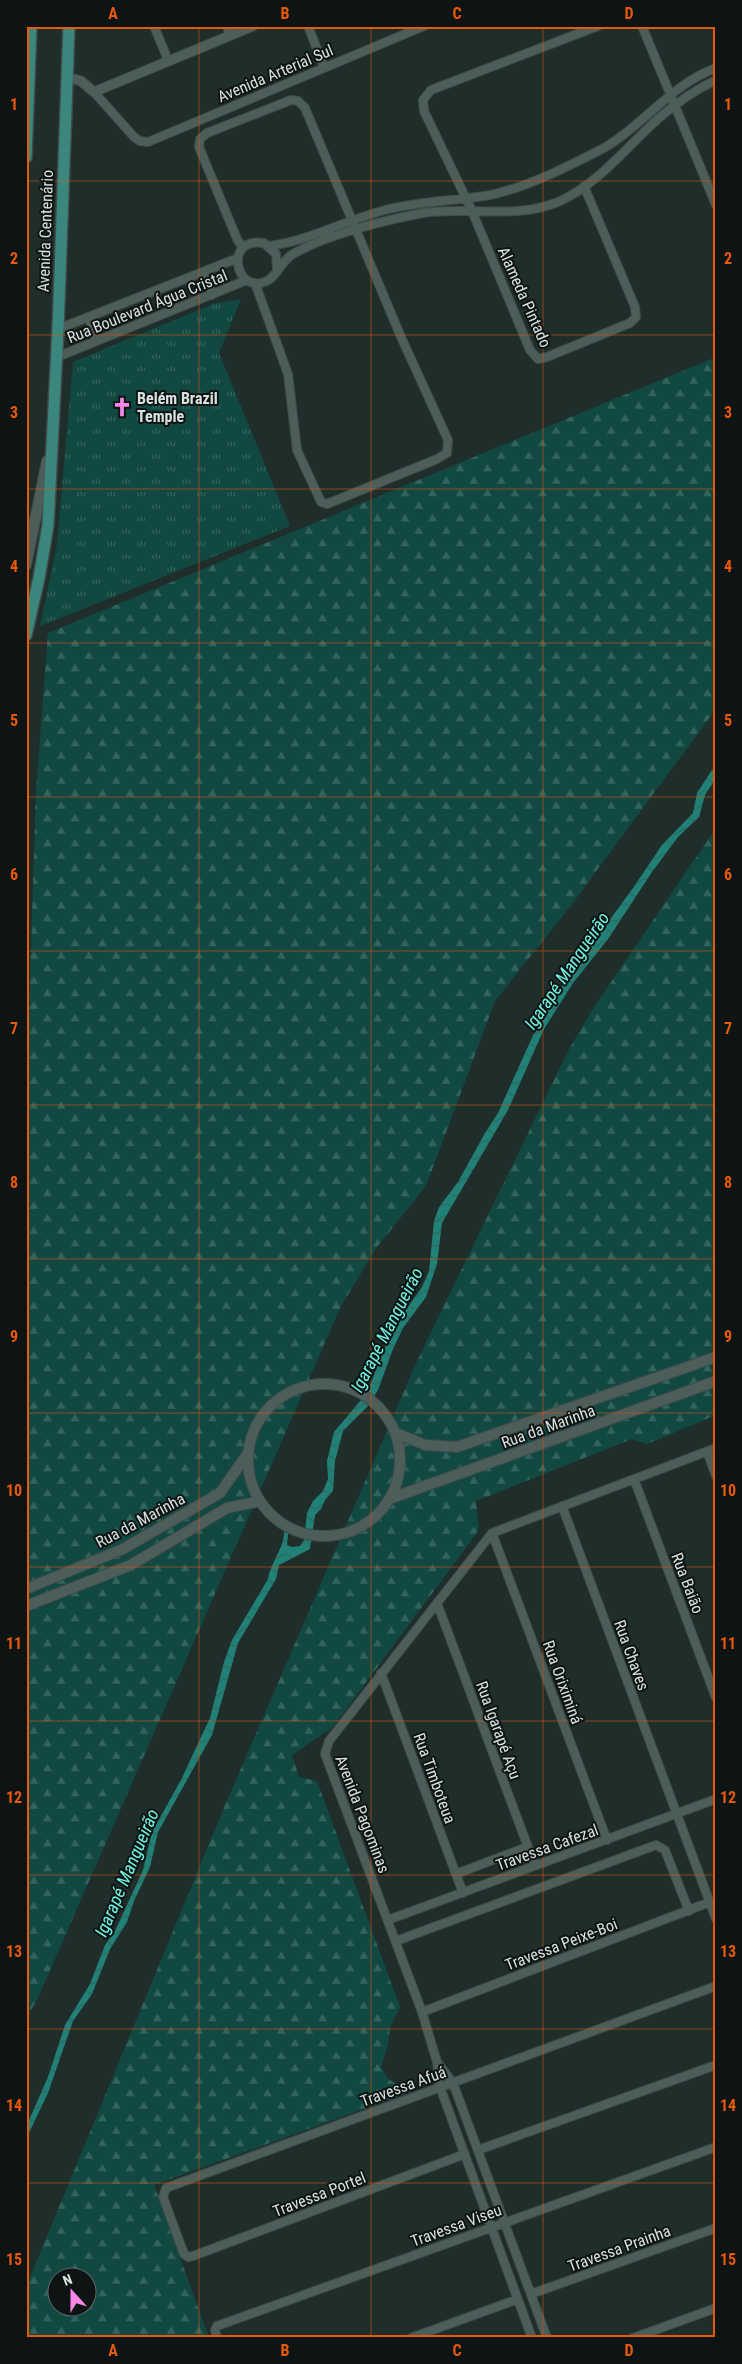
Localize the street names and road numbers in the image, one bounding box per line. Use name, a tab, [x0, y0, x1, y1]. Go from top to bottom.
street label: Avenida Arterial Sul	[215, 41, 336, 106]
street label: Avenida Centenário	[34, 170, 57, 292]
street label: Alameda Pintado	[494, 244, 555, 350]
street label: Rua Boulevard Água Cristal	[64, 266, 230, 347]
street label: Rua da Marinha	[499, 1401, 598, 1452]
street label: Rua da Marinha	[92, 1489, 188, 1552]
street label: Rua Baião	[667, 1550, 708, 1616]
street label: Rua Chaves	[610, 1617, 653, 1693]
street label: Rua Oriximiná	[539, 1638, 586, 1727]
street label: Rua Igarapé Açu	[472, 1679, 525, 1782]
street label: Rua Timboteua	[409, 1730, 460, 1826]
street label: Avenida Pagominas	[331, 1753, 394, 1876]
street label: Travessa Cafezal	[493, 1820, 601, 1875]
street label: Travessa Peixe-Boi	[502, 1914, 620, 1975]
street label: Travessa Afuá	[358, 2062, 449, 2111]
street label: Travessa Portel	[270, 2168, 368, 2221]
street label: Travessa Viseu	[408, 2200, 504, 2251]
street label: Travessa Prainha	[565, 2221, 673, 2276]

